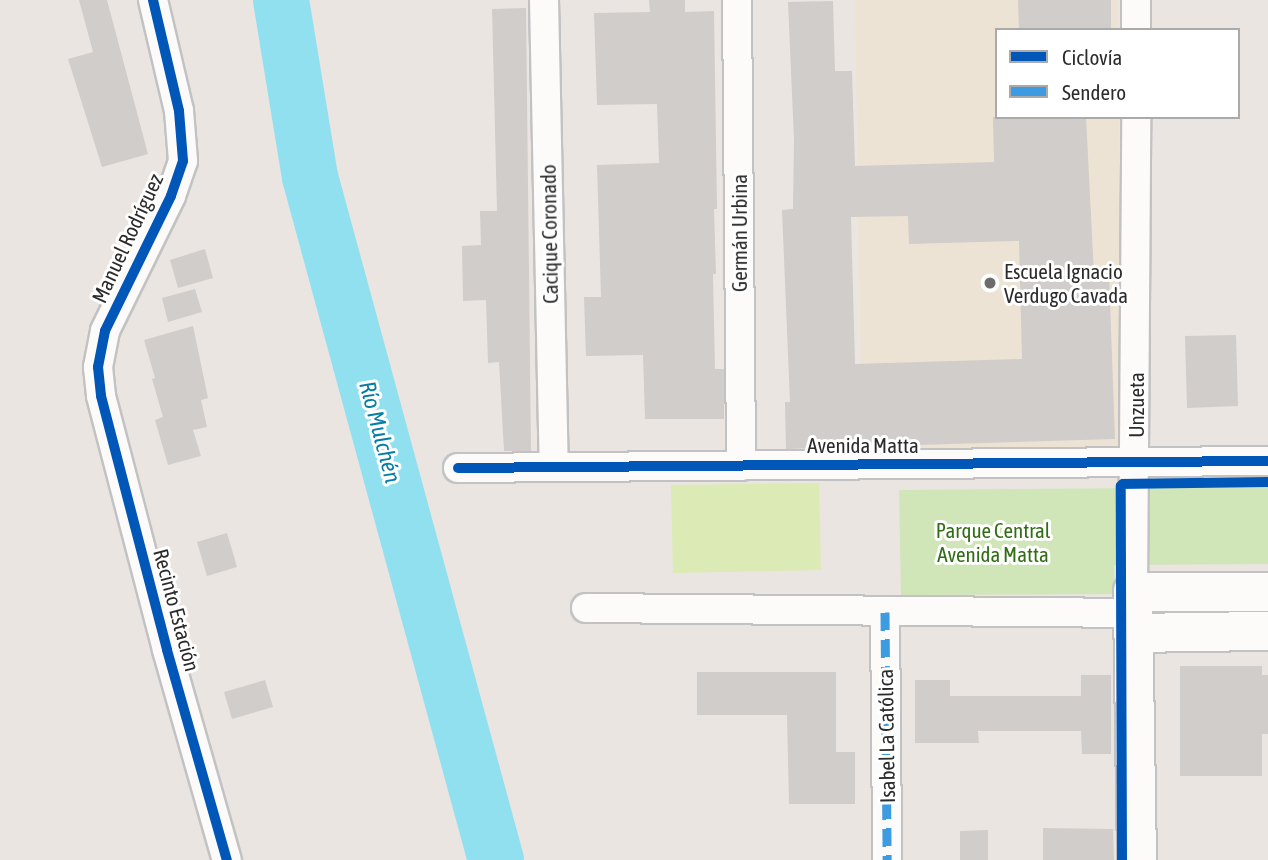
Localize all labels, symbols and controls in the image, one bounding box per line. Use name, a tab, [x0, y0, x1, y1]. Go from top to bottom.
legend	[995, 28, 1240, 119]
text: Ciclovía	[1062, 45, 1122, 69]
text: Sendero	[1062, 80, 1126, 104]
street label: Cacique Coronado	[535, 164, 563, 304]
street label: Manuel Rodríguez	[86, 169, 168, 307]
street label: Germán Urbina	[726, 174, 752, 292]
place label: Escuela Ignacio Verdugo Cavada	[1004, 258, 1128, 308]
marker: Escuela Ignacio Verdugo Cavada	[982, 275, 998, 291]
street label: Unzueta	[1123, 372, 1149, 438]
water label: Río Mulchén	[353, 378, 407, 486]
street label: Avenida Matta	[807, 432, 919, 458]
park label: Parque Central Avenida Matta	[936, 517, 1050, 567]
street label: Recinto Estación	[149, 546, 205, 674]
street label: Isabel La Católica	[872, 669, 900, 803]

